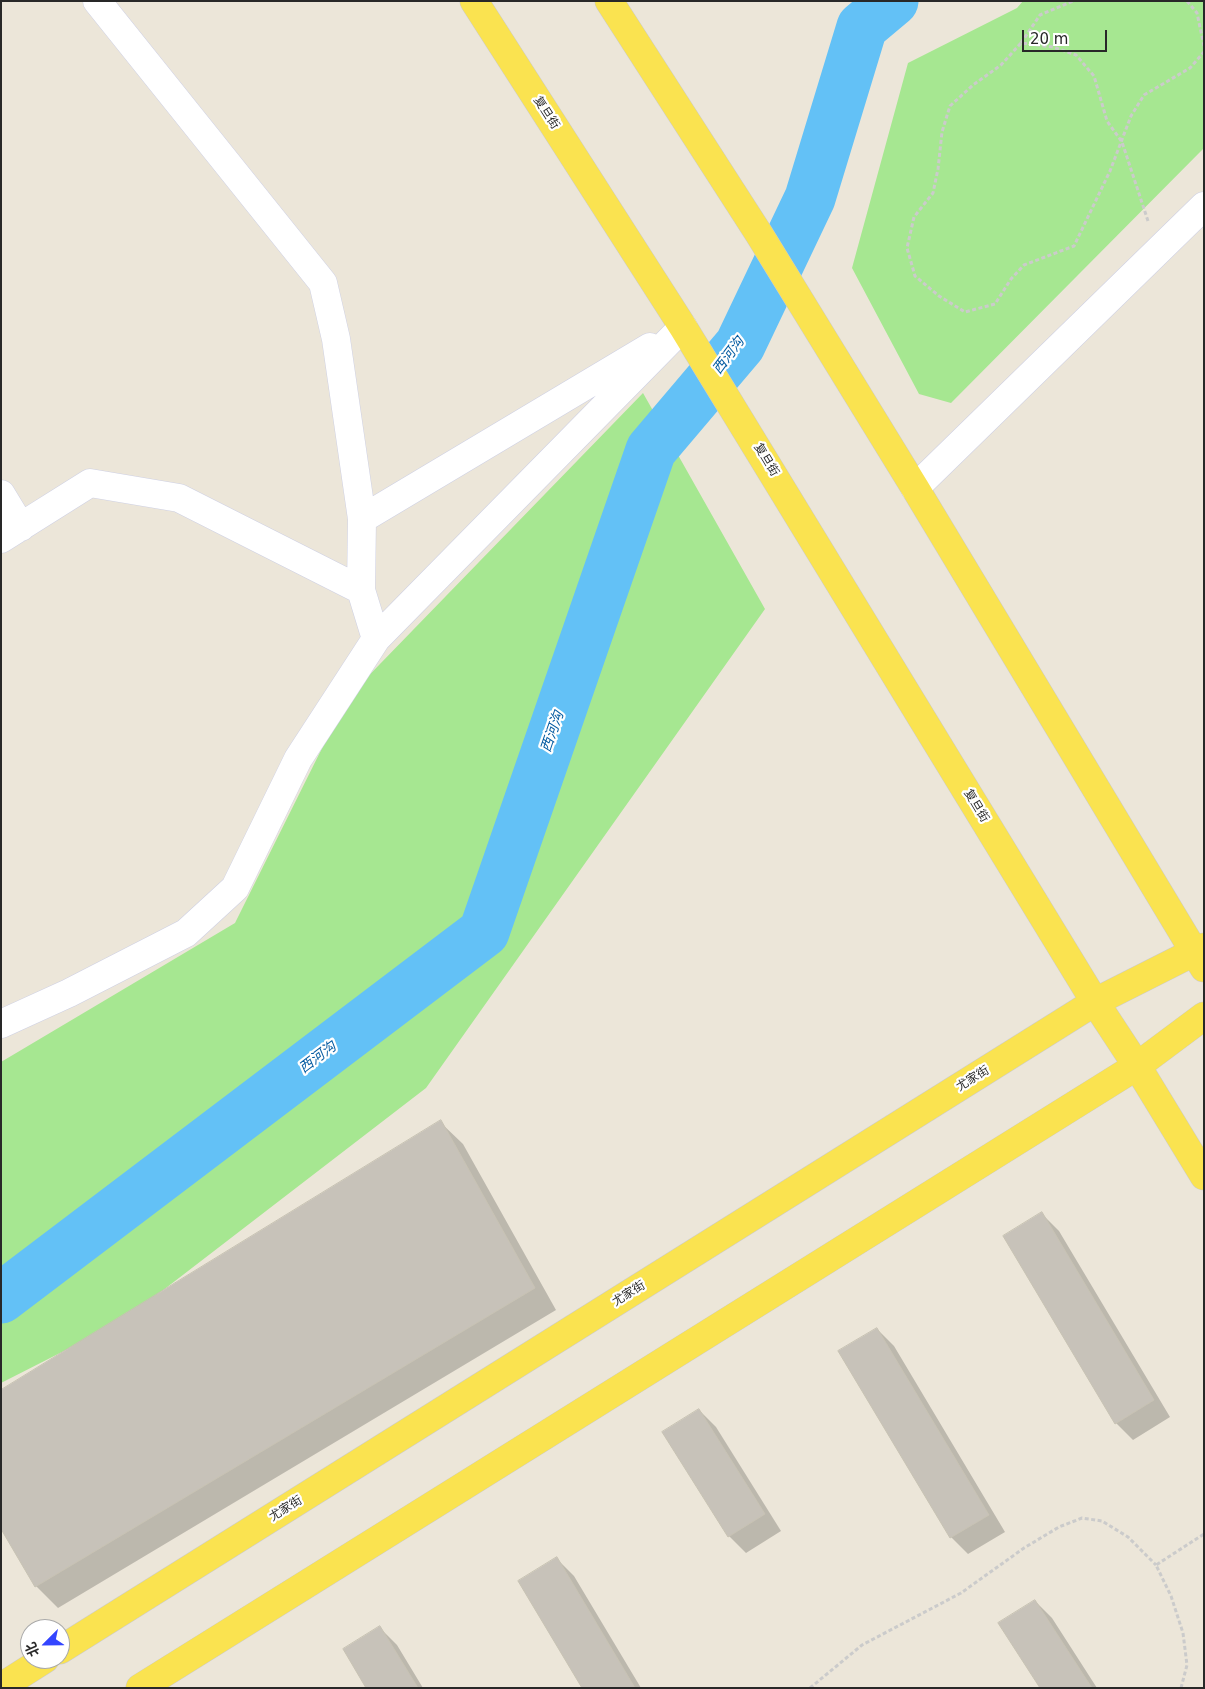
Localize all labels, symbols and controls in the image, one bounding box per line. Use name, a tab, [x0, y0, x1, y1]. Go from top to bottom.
scale bar	[1025, 20, 1110, 52]
text: 20 m	[1030, 30, 1068, 48]
street label: 复旦街	[530, 94, 562, 132]
water label: 西河沟	[710, 334, 748, 378]
street label: 复旦街	[751, 441, 781, 479]
water label: 西河沟	[538, 709, 568, 755]
street label: 复旦街	[961, 787, 991, 825]
water label: 西河沟	[296, 1039, 340, 1077]
street label: 尤家街	[954, 1063, 992, 1095]
street label: 尤家街	[610, 1278, 648, 1310]
street label: 尤家街	[267, 1493, 305, 1525]
north arrow	[20, 1619, 70, 1669]
text: 北	[22, 1640, 42, 1659]

